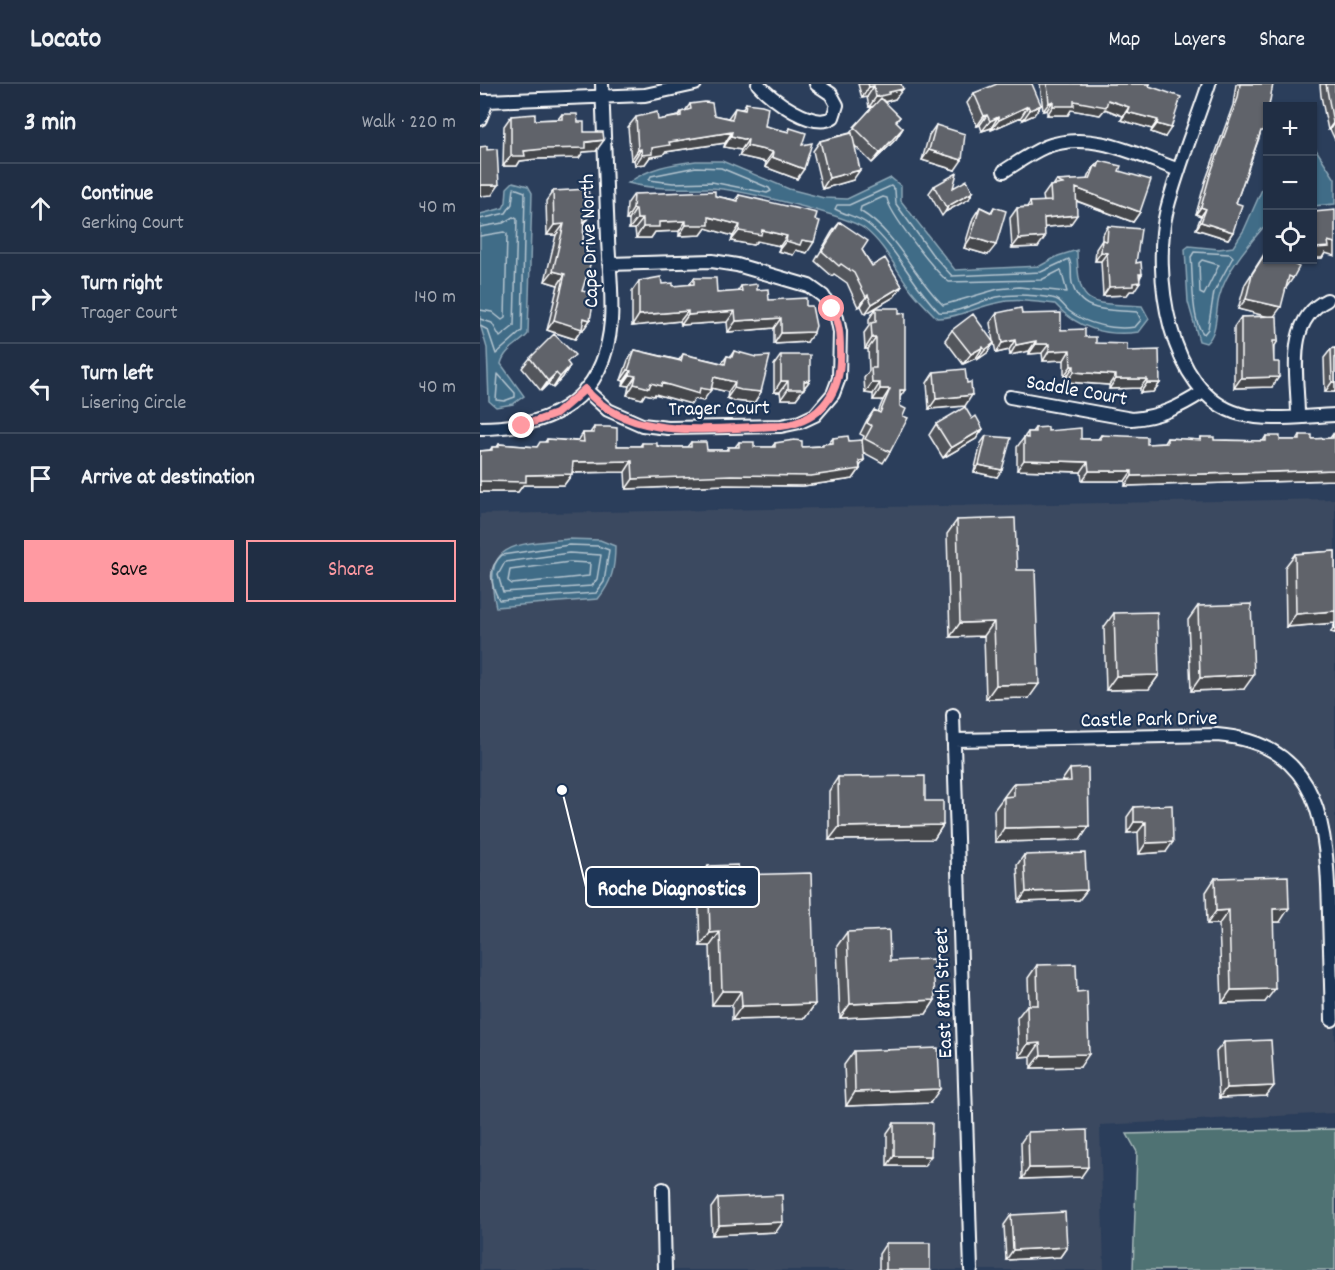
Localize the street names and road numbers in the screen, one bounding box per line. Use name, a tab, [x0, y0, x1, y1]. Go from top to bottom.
street label: Cape Drive North	[574, 173, 608, 308]
street label: Saddle Court	[1024, 368, 1130, 416]
street label: Trager Court	[668, 394, 770, 426]
street label: Castle Park Drive	[1080, 705, 1218, 737]
street label: East 88th Street	[928, 927, 962, 1059]

